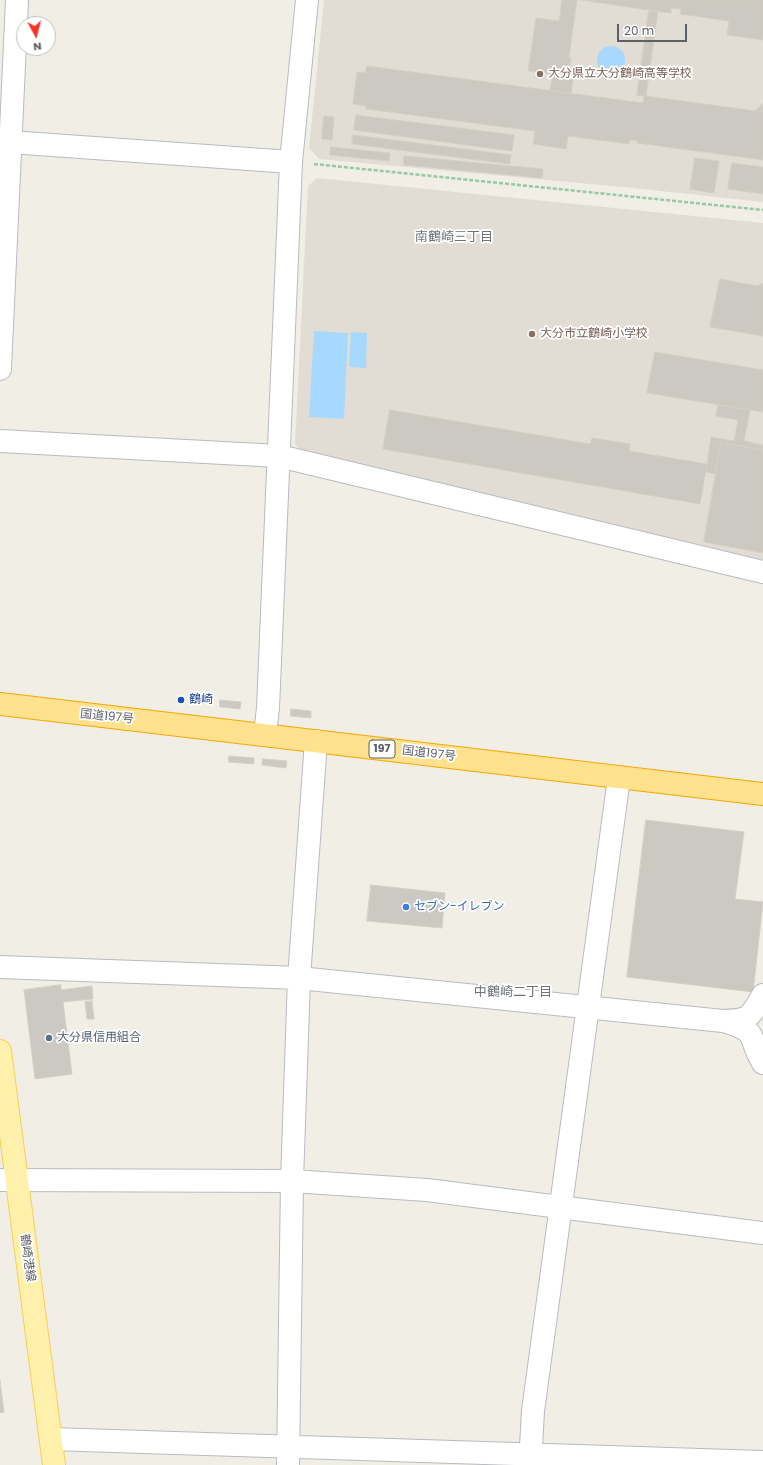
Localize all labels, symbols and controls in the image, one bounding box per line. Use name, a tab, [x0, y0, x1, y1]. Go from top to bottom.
north arrow	[16, 16, 56, 56]
scale bar	[619, 16, 689, 42]
text: 20 m	[624, 22, 654, 39]
text: N	[32, 38, 42, 55]
place label: 大分県立大分鶴崎高等学校	[548, 67, 692, 81]
marker: 大分県立大分鶴崎高等学校	[535, 69, 545, 79]
district label: 南鶴崎三丁目	[415, 230, 493, 246]
place label: 大分市立鶴崎小学校	[540, 327, 648, 341]
marker: 大分市立鶴崎小学校	[527, 329, 537, 339]
place label: 鶴崎	[189, 693, 213, 707]
marker: 鶴崎	[176, 695, 186, 705]
street label: 国道197号	[79, 707, 135, 727]
road number: 197	[369, 740, 395, 758]
street label: 国道197号	[401, 744, 457, 764]
place label: セブン-イレブン	[414, 900, 505, 914]
marker: セブン-イレブン	[401, 902, 411, 912]
district label: 中鶴崎二丁目	[474, 985, 552, 1001]
place label: 大分県信用組合	[57, 1031, 141, 1045]
marker: 大分県信用組合	[44, 1033, 54, 1043]
street label: 鶴崎港線	[17, 1233, 37, 1283]

